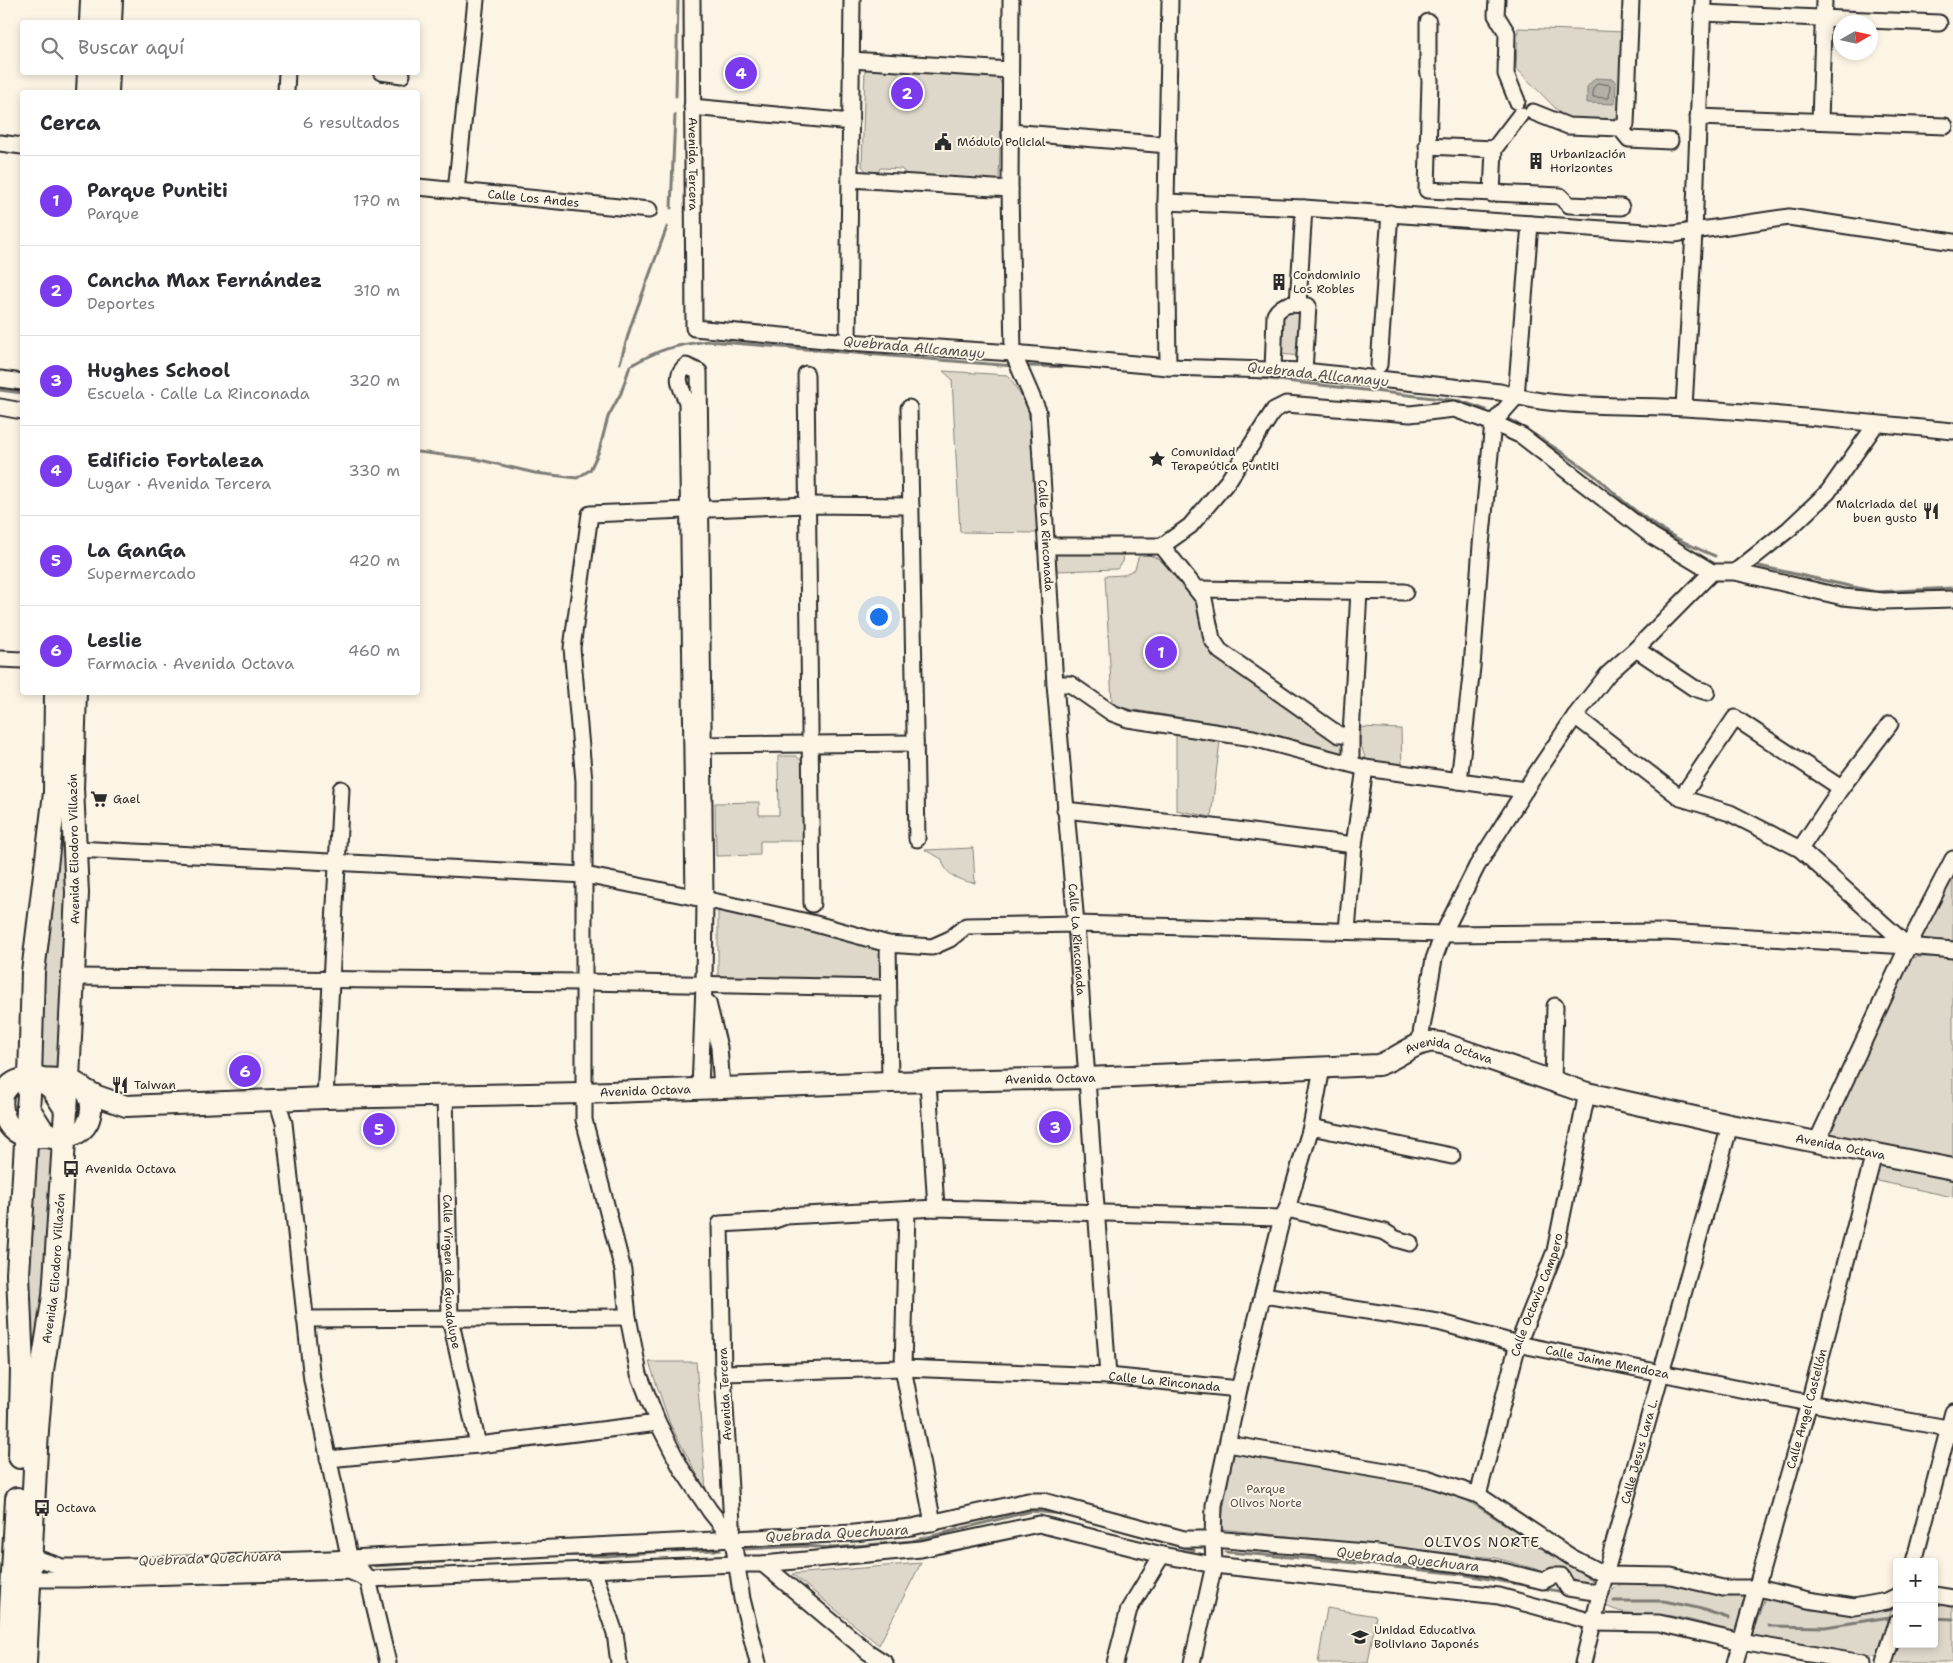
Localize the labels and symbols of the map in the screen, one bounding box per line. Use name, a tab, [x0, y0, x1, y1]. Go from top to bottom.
north arrow	[1833, 15, 1878, 60]
pin: 4	[725, 54, 757, 92]
pin: 2	[891, 74, 923, 112]
street label: Avenida Tercera	[685, 117, 701, 211]
public building icon: Módulo Policial	[933, 132, 953, 152]
place label: Módulo Policial	[957, 134, 1046, 150]
place label: Urbanización Horizontes	[1550, 146, 1626, 176]
building icon: Urbanización Horizontes	[1526, 151, 1546, 171]
street label: Calle Los Andes	[487, 186, 580, 211]
place label: Condominio Los Robles	[1293, 267, 1361, 297]
building icon: Condominio Los Robles	[1269, 272, 1289, 292]
water label: Quebrada Allcamayu	[842, 332, 986, 362]
water label: Quebrada Allcamayu	[1246, 358, 1390, 390]
place label: Comunidad Terapeútica Puntiti	[1171, 444, 1279, 474]
place icon: Comunidad Terapeútica Puntiti	[1147, 449, 1167, 469]
street label: Calle La Rinconada	[1034, 479, 1057, 593]
place label: Malcriada del buen gusto	[1836, 496, 1917, 526]
restaurant icon: Malcriada del buen gusto	[1921, 501, 1941, 521]
your location	[866, 604, 892, 630]
pin: 1	[1145, 633, 1177, 671]
street label: Avenida Eliodoro Villazón	[65, 773, 83, 925]
supermarket icon: Gael	[89, 789, 109, 809]
place label: Gael	[113, 791, 140, 807]
street label: Calle La Rinconada	[1064, 883, 1089, 996]
street label: Avenida Octava	[1402, 1033, 1495, 1068]
pin: 6	[229, 1052, 261, 1090]
street label: Avenida Octava	[1004, 1070, 1097, 1088]
restaurant icon: Taiwan	[110, 1075, 130, 1095]
place label: Taiwan	[134, 1077, 176, 1093]
street label: Avenida Octava	[599, 1081, 692, 1100]
pin: 3	[1039, 1108, 1071, 1146]
pin: 5	[363, 1110, 395, 1148]
street label: Avenida Octava	[1794, 1130, 1887, 1164]
bus stop icon: Avenida Octava	[61, 1159, 81, 1179]
place label: Avenida Octava	[85, 1161, 177, 1177]
street label: Avenida Eliodoro Villazón	[38, 1193, 69, 1345]
street label: Calle Virgen de Guadalupe	[439, 1194, 465, 1351]
street label: Calle Octavio Campero	[1507, 1232, 1566, 1358]
street label: Calle Jaime Mendoza	[1544, 1342, 1671, 1383]
street label: Avenida Tercera	[715, 1346, 735, 1441]
street label: Calle Angel Castellón	[1783, 1347, 1831, 1471]
street label: Calle La Rinconada	[1108, 1368, 1222, 1395]
street label: Calle Jesus Lara L.	[1617, 1397, 1662, 1506]
park label: Parque Olivos Norte	[1230, 1481, 1302, 1511]
bus stop icon: Octava	[32, 1498, 52, 1518]
place label: Octava	[56, 1500, 96, 1516]
water label: Quebrada Quechuara	[765, 1520, 909, 1546]
district label: OLIVOS NORTE	[1424, 1533, 1540, 1551]
water label: Quebrada Quechuara	[1336, 1543, 1480, 1575]
water label: Quebrada Quechuara	[138, 1546, 282, 1570]
place label: Unidad Educativa Boliviano Japonés	[1374, 1622, 1479, 1652]
school or university icon: Unidad Educativa Boliviano Japonés	[1350, 1627, 1370, 1647]

